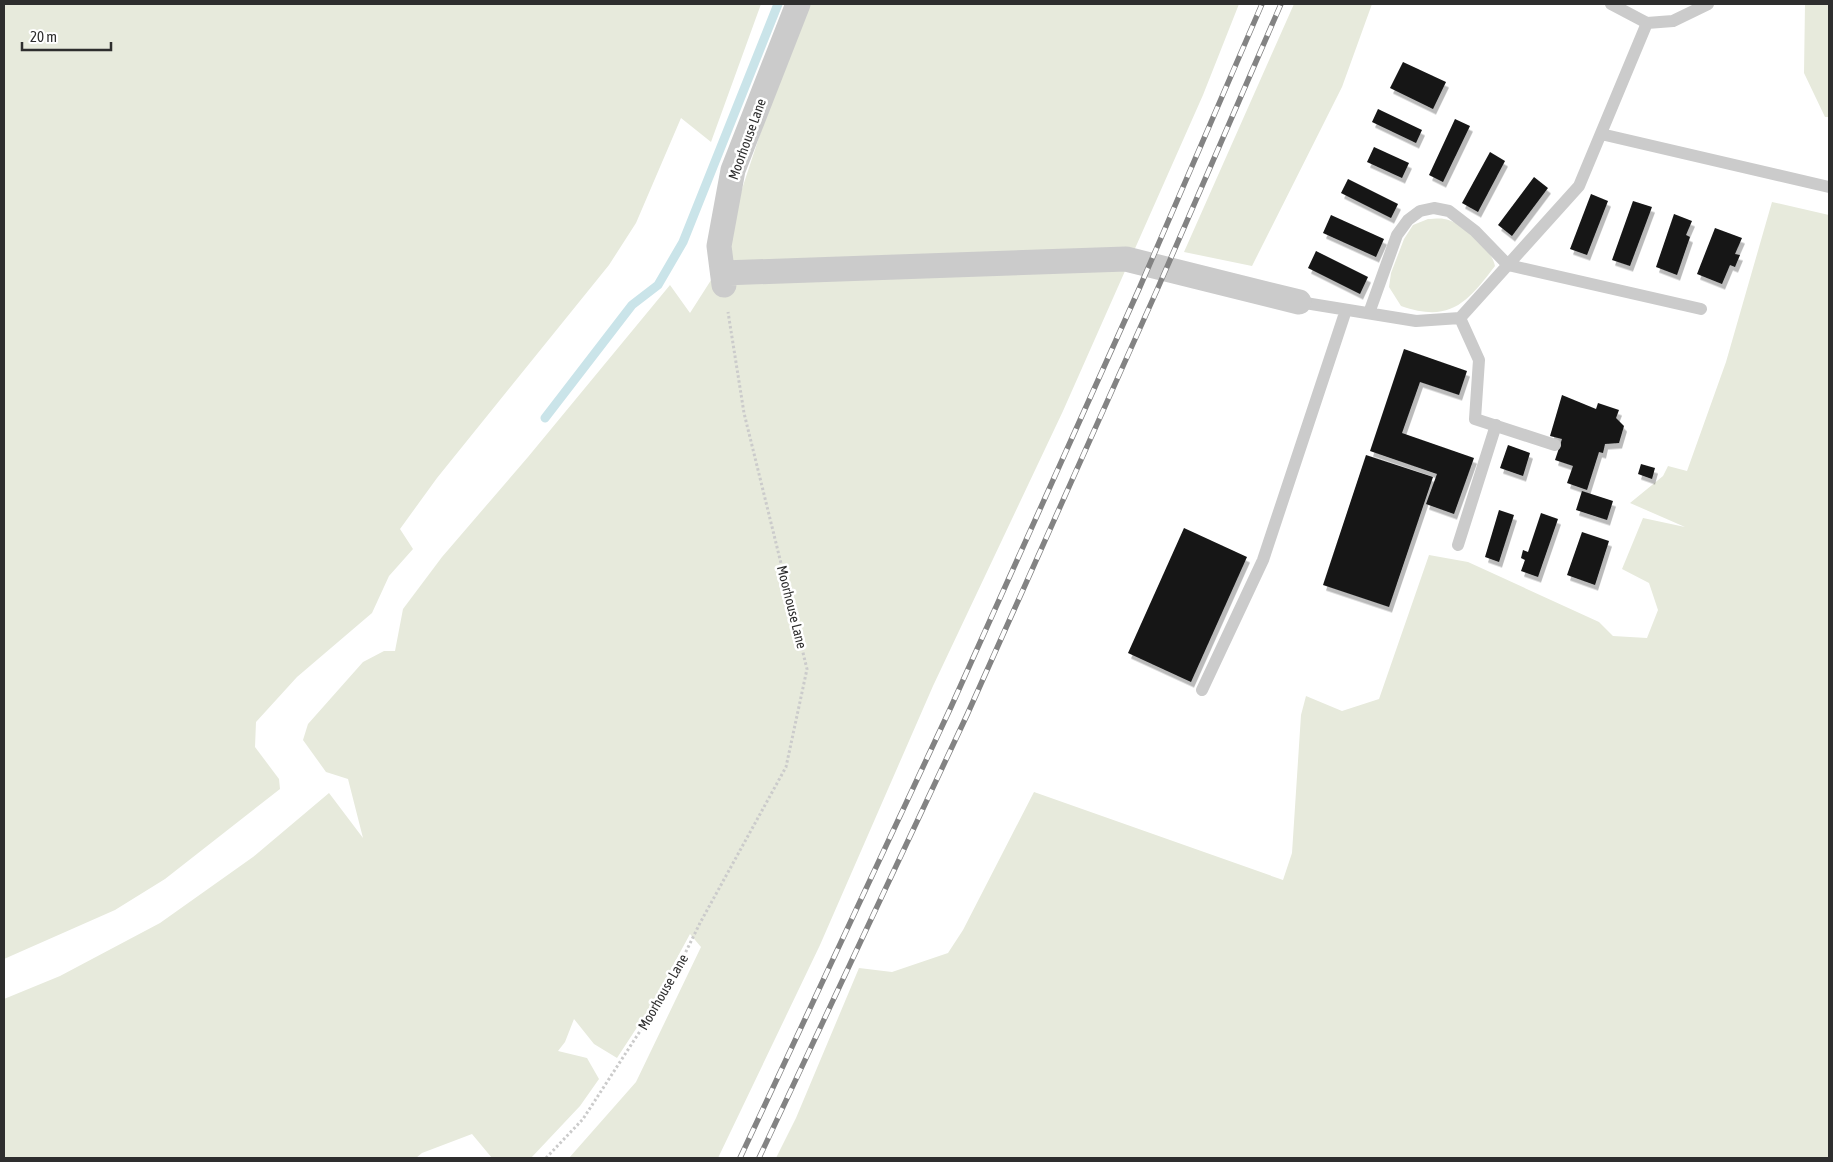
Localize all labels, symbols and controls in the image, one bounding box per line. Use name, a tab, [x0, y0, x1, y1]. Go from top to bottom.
scale bar	[22, 20, 111, 52]
text: 20 m	[30, 28, 57, 45]
street label: Moorhouse Lane	[725, 96, 769, 182]
street label: Moorhouse Lane	[774, 564, 810, 650]
street label: Moorhouse Lane	[635, 951, 691, 1033]

